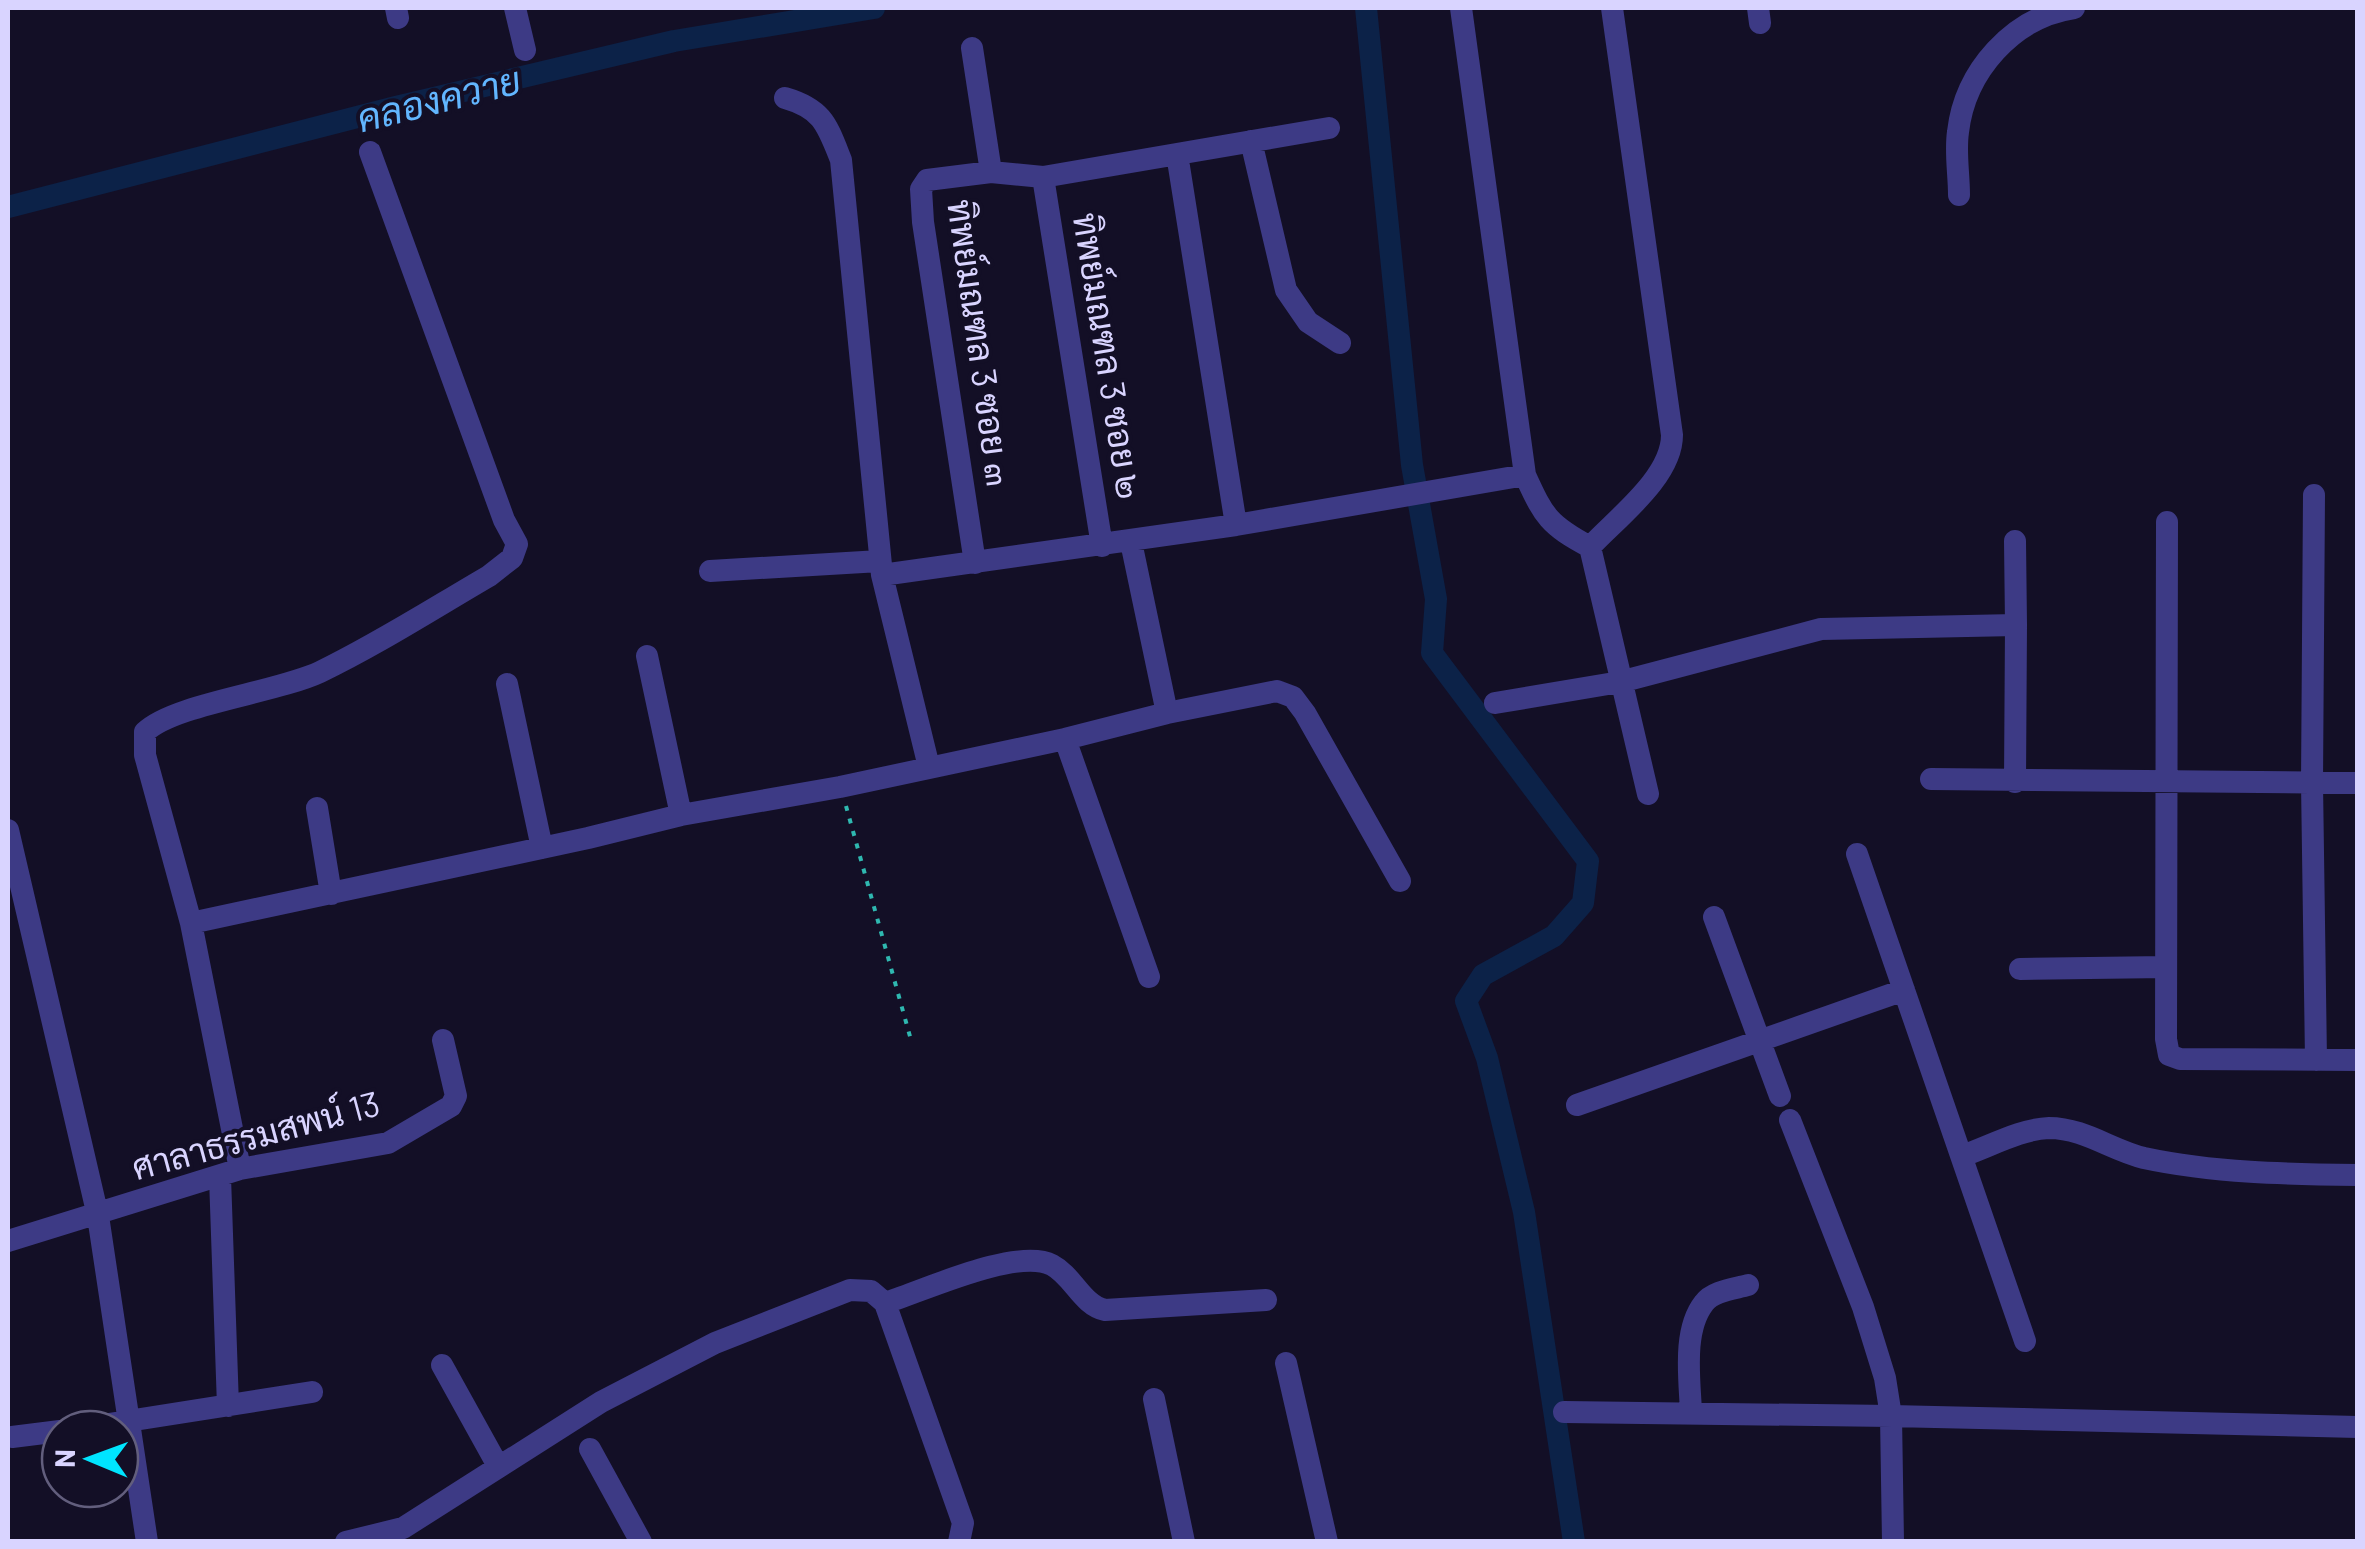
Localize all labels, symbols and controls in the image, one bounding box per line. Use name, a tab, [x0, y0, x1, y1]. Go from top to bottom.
water label: คลองควาย	[352, 55, 525, 141]
street label: ทิพย์มณฑล 3 ซอย ๓	[940, 197, 1022, 489]
street label: ทิพย์มณฑล 3 ซอย ๒	[1066, 210, 1152, 502]
street label: ศาลาธรรมสพน์ 13	[127, 1081, 384, 1187]
north arrow	[40, 1409, 140, 1509]
text: N	[47, 1449, 81, 1468]

